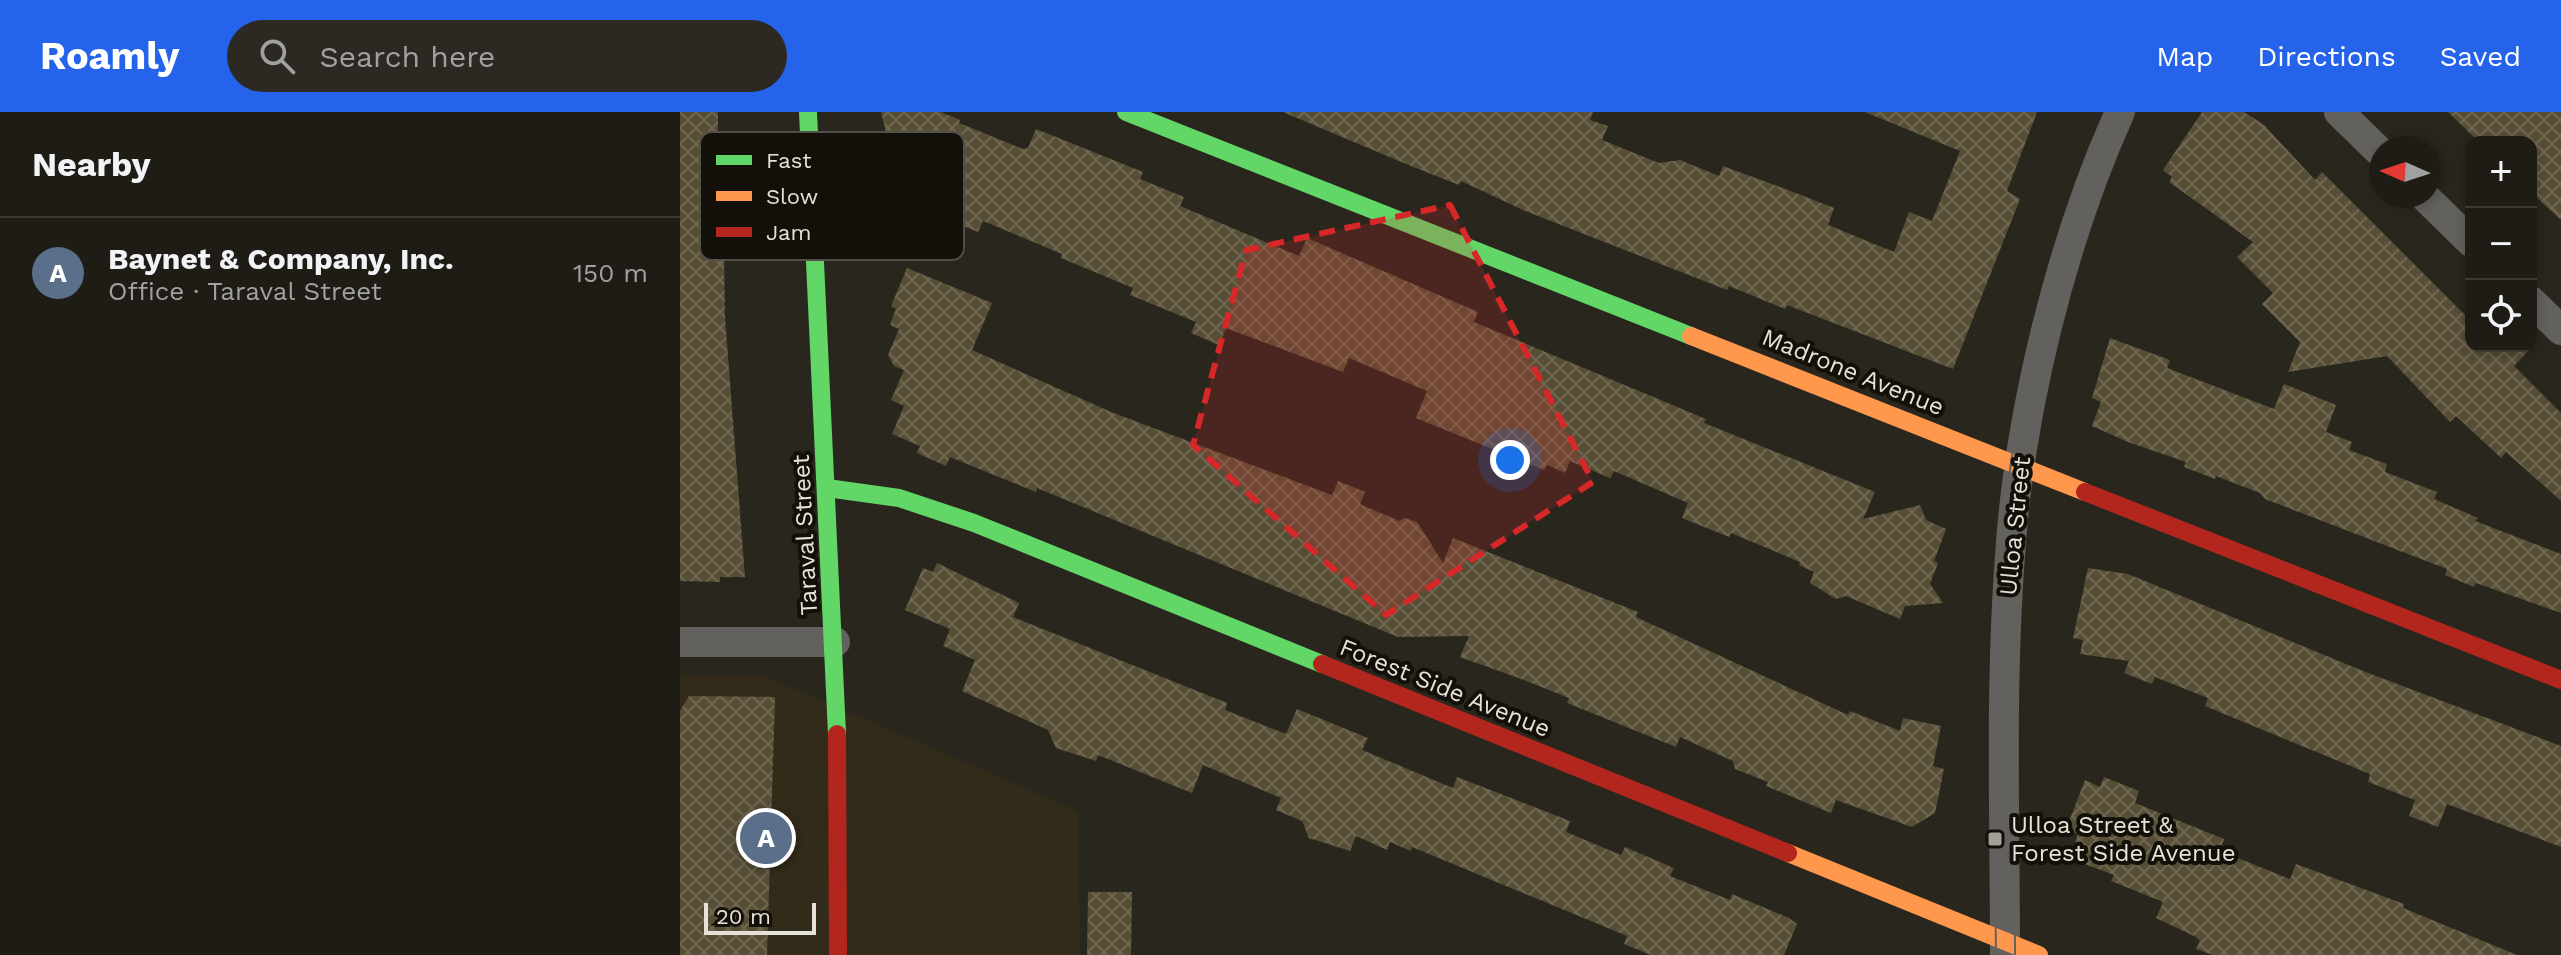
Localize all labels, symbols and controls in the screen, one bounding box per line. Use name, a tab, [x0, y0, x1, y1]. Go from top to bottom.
search box	[227, 20, 787, 92]
text: Roamly	[40, 34, 179, 78]
icon: search	[255, 34, 299, 78]
text: Search here	[319, 39, 495, 74]
text: Map	[2156, 40, 2213, 73]
text: Directions	[2257, 40, 2396, 73]
text: Saved	[2440, 40, 2521, 73]
legend	[700, 132, 964, 260]
north arrow	[2369, 136, 2441, 208]
map controls	[2465, 136, 2537, 352]
button: +	[2465, 136, 2537, 208]
text: Nearby	[32, 144, 151, 184]
text: Fast	[766, 148, 812, 173]
text: Slow	[766, 184, 818, 209]
button: −	[2465, 208, 2537, 280]
text: Jam	[766, 220, 811, 245]
text: Baynet & Company, Inc.	[108, 241, 454, 276]
text: A	[49, 258, 67, 288]
text: 150 m	[573, 258, 648, 288]
text: Office · Taraval Street	[108, 276, 382, 306]
button: locate	[2465, 280, 2537, 352]
street label: Madrone Avenue	[1758, 323, 1948, 421]
your location	[1490, 440, 1530, 480]
street label: Taraval Street	[787, 454, 823, 616]
street label: Ulloa Street	[1994, 455, 2036, 597]
street label: Forest Side Avenue	[1336, 633, 1554, 743]
pin: A	[740, 808, 792, 868]
place label: Ulloa Street & Forest Side Avenue	[2011, 811, 2236, 867]
marker: Ulloa Street & Forest Side Avenue	[1986, 830, 2004, 848]
scale bar	[704, 899, 816, 935]
text: 20 m	[716, 904, 771, 929]

